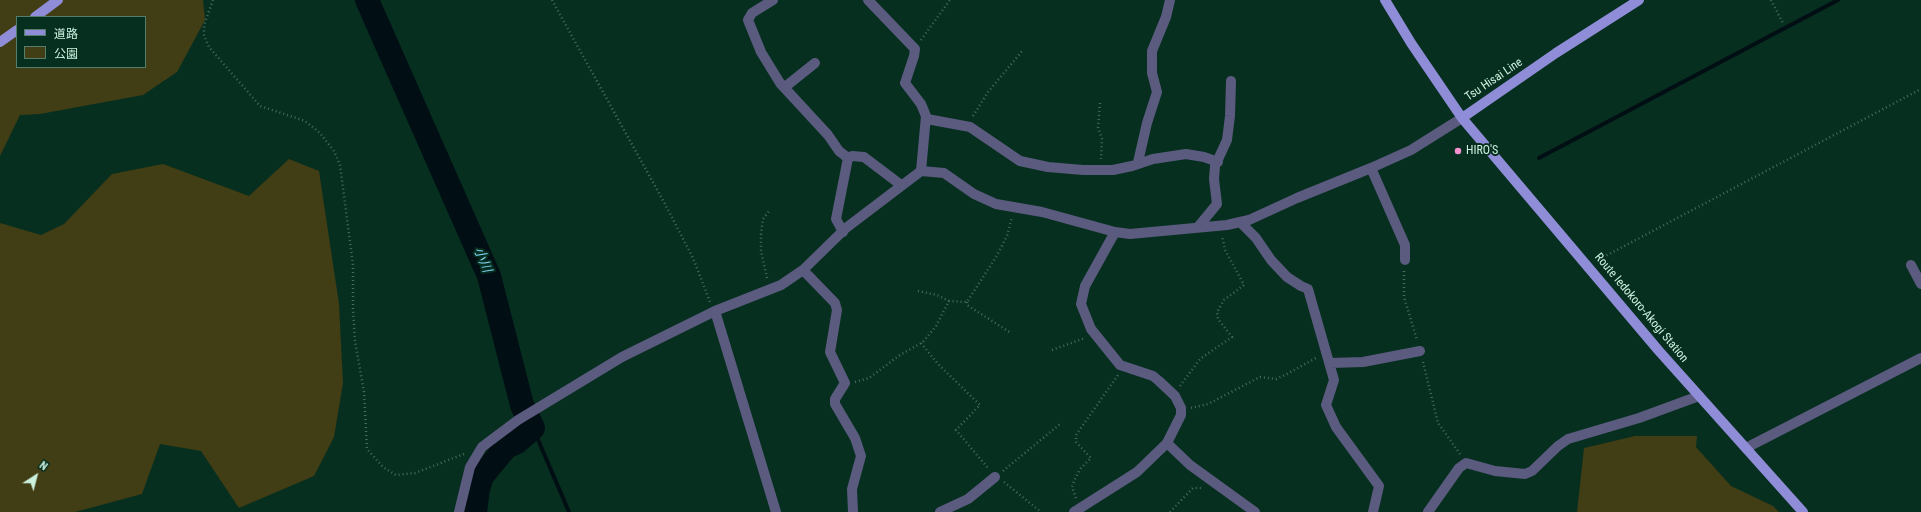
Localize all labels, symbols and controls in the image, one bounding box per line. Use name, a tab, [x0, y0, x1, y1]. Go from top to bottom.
legend	[16, 16, 146, 68]
text: 道路	[54, 27, 78, 41]
text: 公園	[54, 47, 78, 61]
street label: Tsu Hisai Line	[1462, 55, 1526, 105]
place label: HIRO'S	[1466, 144, 1498, 158]
marker: HIRO'S	[1453, 146, 1463, 156]
water label: 小川	[470, 245, 494, 275]
street label: Route Iedokoro-Akogi Station	[1591, 250, 1691, 366]
north arrow	[16, 456, 56, 496]
text: N	[37, 459, 50, 473]

